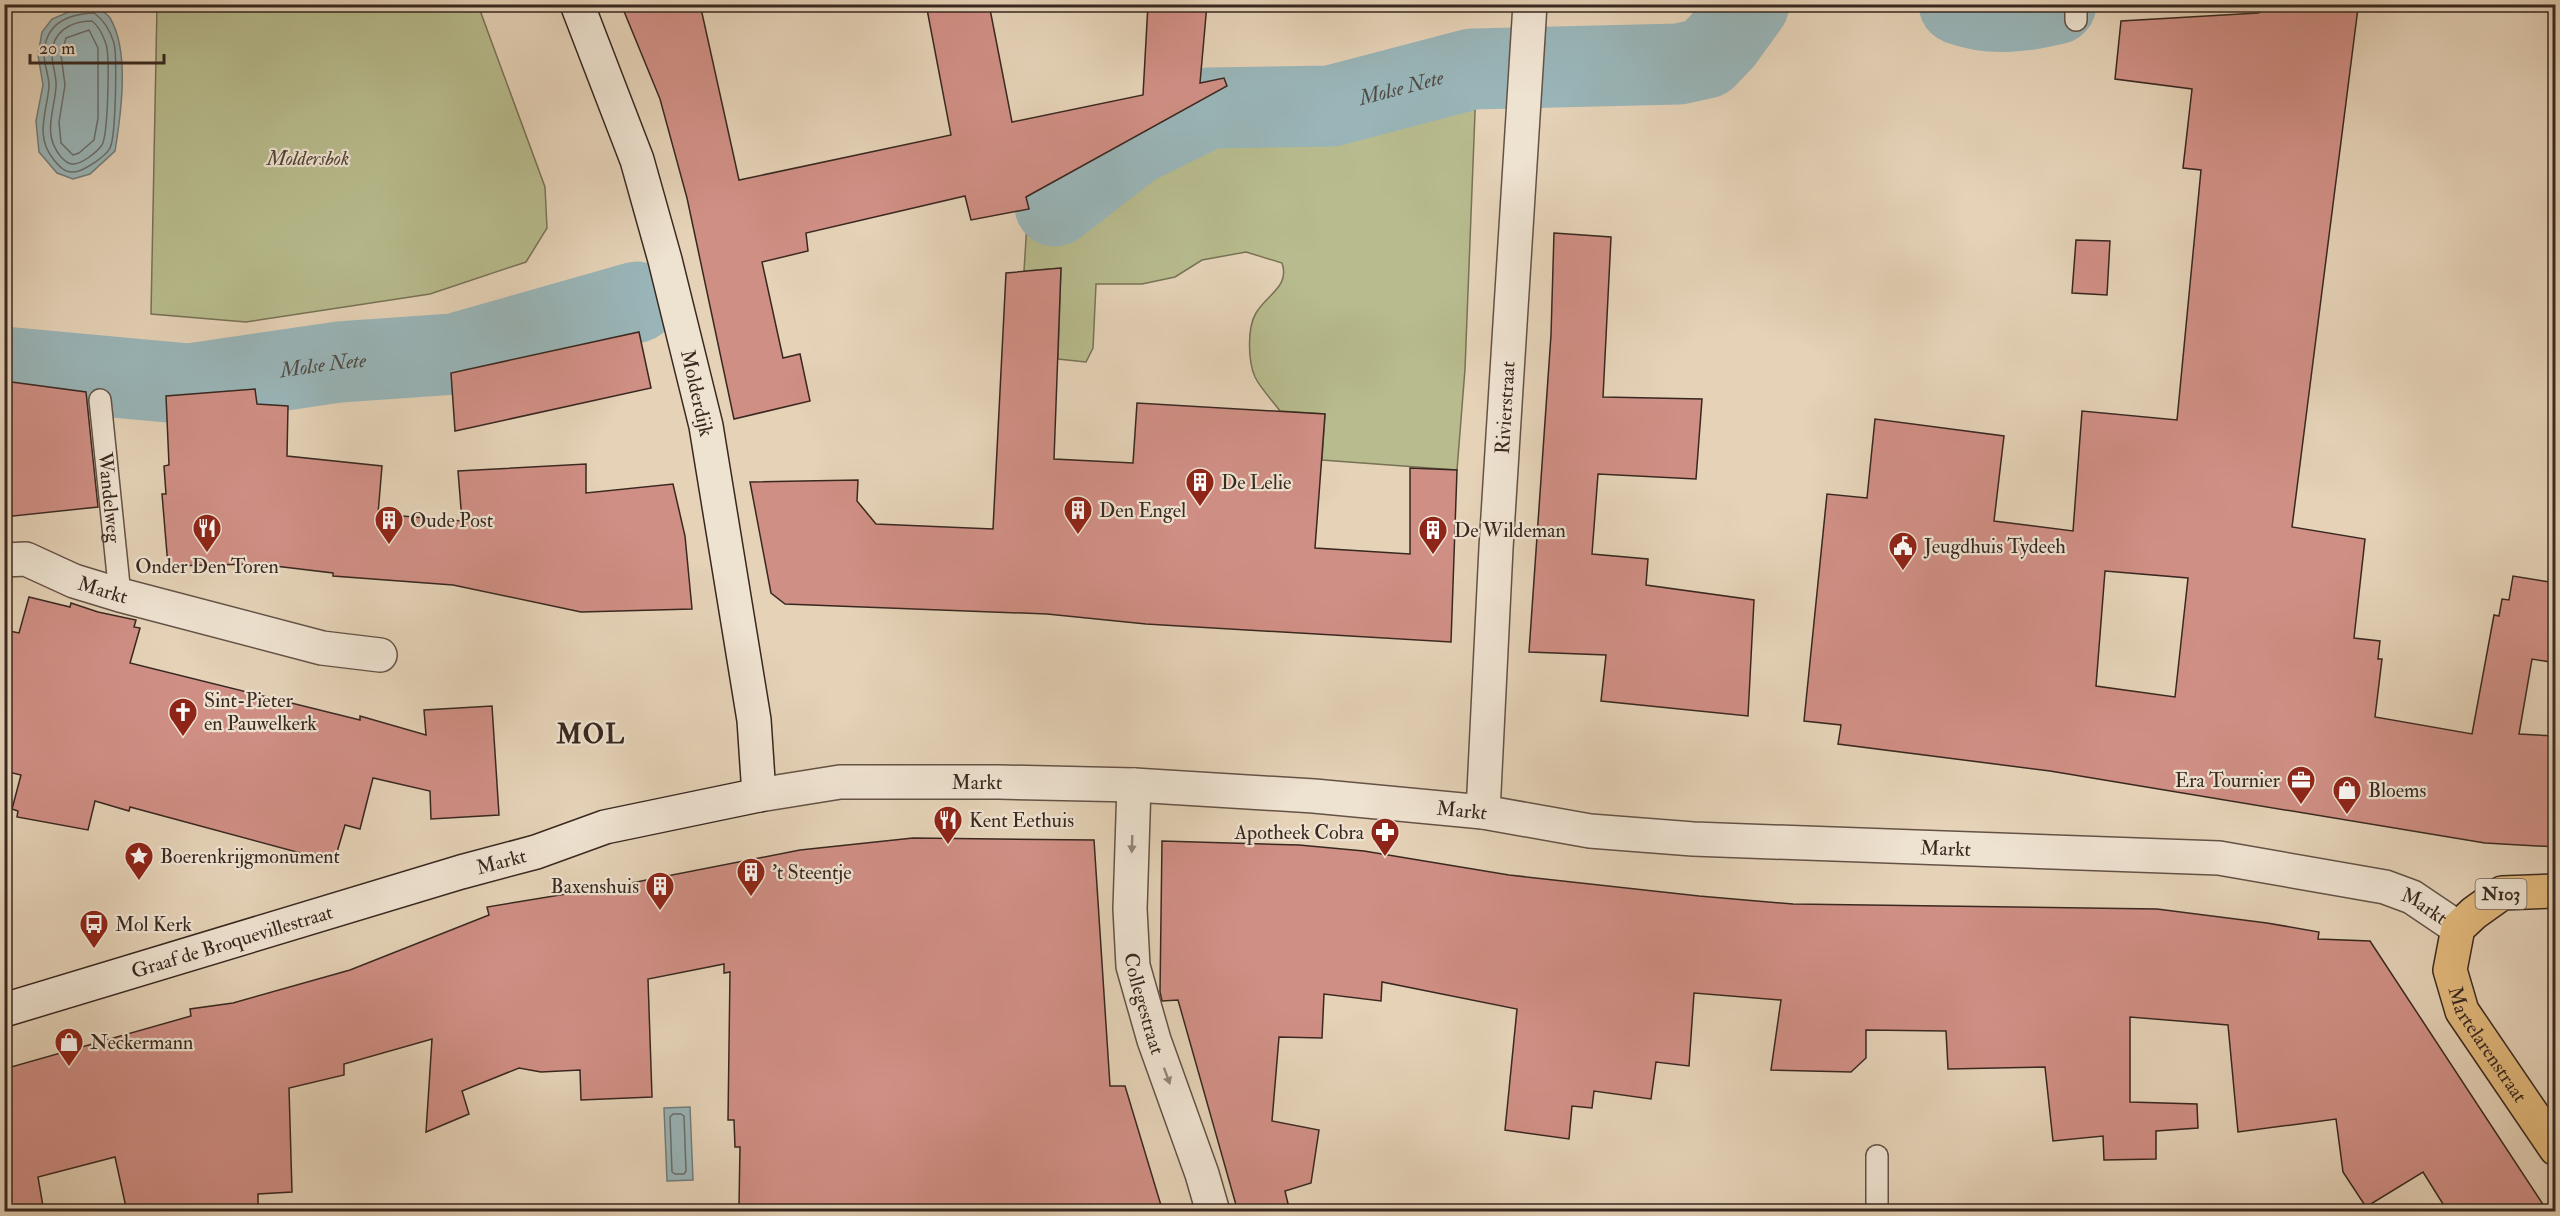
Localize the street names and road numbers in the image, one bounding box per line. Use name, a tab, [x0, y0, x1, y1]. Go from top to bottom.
street label: Molderdijk	[675, 347, 719, 439]
street label: Rivierstraat	[1489, 360, 1520, 455]
street label: Wandelweg	[93, 450, 127, 545]
street label: Markt	[75, 570, 131, 609]
street label: Markt	[952, 769, 1003, 795]
street label: Markt	[1436, 795, 1490, 825]
street label: Markt	[1920, 835, 1972, 862]
street label: Markt	[473, 843, 529, 880]
road number: N103	[2476, 879, 2526, 909]
street label: Markt	[2398, 882, 2453, 930]
street label: Graaf de Broquevillestraat	[128, 899, 336, 983]
street label: Collegestraat	[1120, 952, 1171, 1058]
street label: Martelarenstraat	[2443, 983, 2533, 1107]

